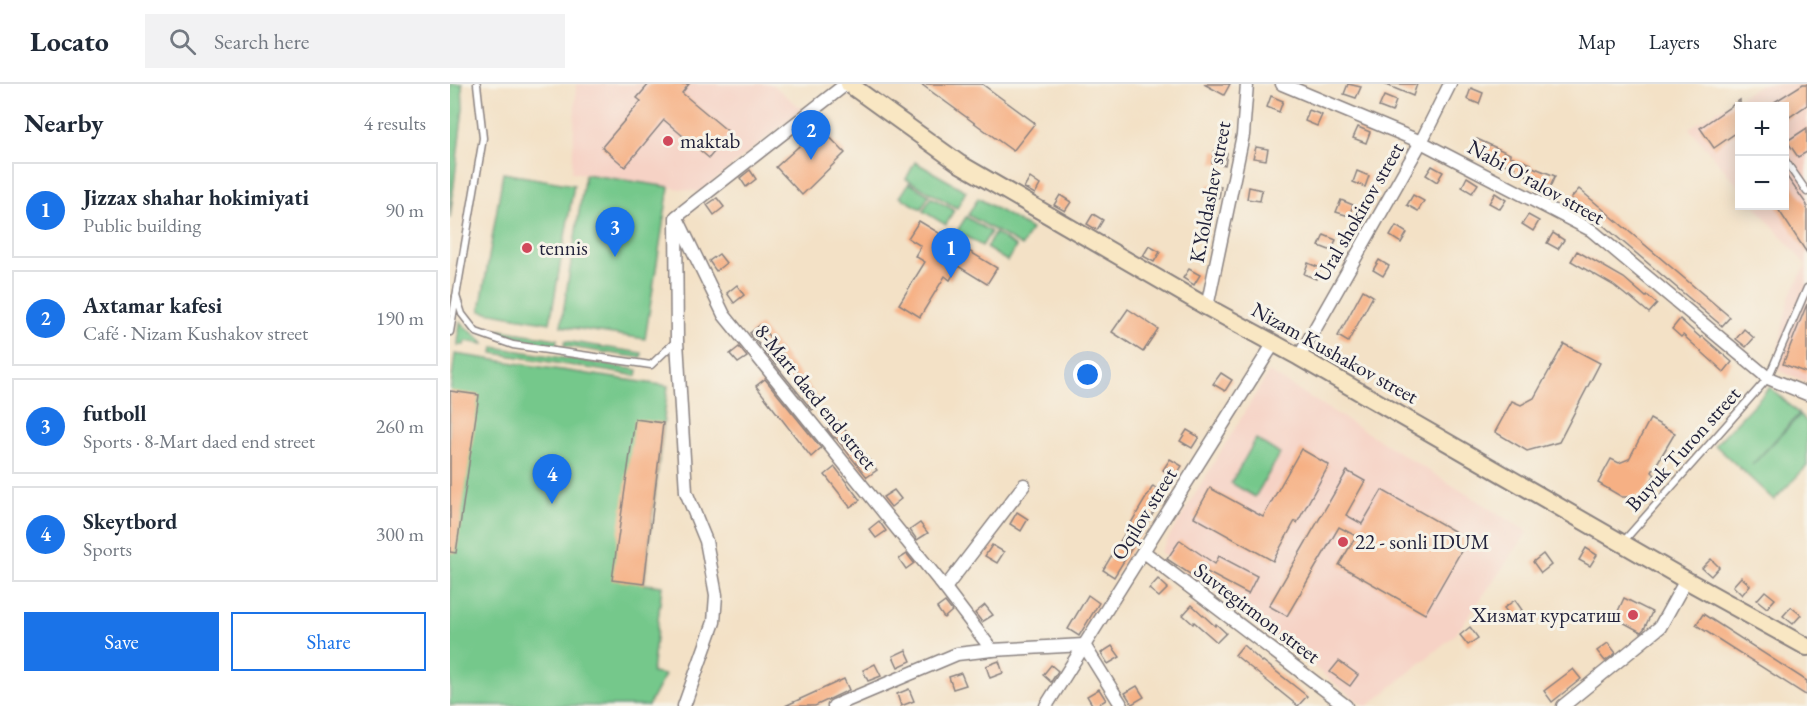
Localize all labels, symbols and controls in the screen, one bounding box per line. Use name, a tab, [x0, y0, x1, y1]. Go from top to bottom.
search box	[145, 14, 565, 68]
text: Locato	[30, 23, 109, 59]
icon: search	[166, 25, 199, 58]
text: Search here	[214, 27, 309, 56]
text: Map	[1578, 28, 1616, 55]
text: Layers	[1649, 28, 1700, 55]
text: Share	[1733, 28, 1777, 55]
map controls	[1735, 102, 1789, 210]
button: +	[1735, 102, 1789, 156]
text: Nearby	[24, 106, 104, 140]
text: 4 results	[363, 110, 426, 136]
pin: 2	[792, 110, 830, 160]
street label: K.Yoldashev street	[1183, 118, 1237, 265]
place label: maktab	[680, 127, 741, 154]
street label: Nabi O'ralov street	[1463, 133, 1610, 231]
marker: maktab	[661, 134, 675, 148]
street label: Ural shokirov street	[1308, 137, 1410, 286]
button: −	[1735, 156, 1789, 210]
text: Jizzax shahar hokimiyati	[83, 183, 309, 212]
text: 1	[40, 197, 51, 223]
text: 90 m	[385, 197, 424, 223]
pin: 3	[596, 208, 634, 257]
text: Public building	[83, 212, 201, 238]
pin: 1	[932, 228, 970, 278]
place label: tennis	[539, 234, 588, 261]
marker: tennis	[520, 241, 534, 255]
text: Axtamar kafesi	[83, 291, 222, 320]
street label: Nizam Kushakov street	[1247, 296, 1424, 410]
text: 2	[40, 305, 51, 331]
text: 190 m	[376, 305, 424, 331]
street label: 8-Mart daed end street	[749, 318, 884, 475]
text: Café · Nizam Kushakov street	[83, 320, 308, 346]
your location	[1073, 360, 1102, 389]
street label: Buyuk Turon street	[1619, 380, 1746, 517]
text: futboll	[83, 399, 147, 428]
text: 3	[40, 413, 51, 439]
text: 260 m	[376, 413, 424, 439]
text: Sports · 8-Mart daed end street	[83, 428, 315, 454]
pin: 4	[532, 454, 572, 504]
street label: Oqilov street	[1105, 462, 1183, 565]
text: Skeytbord	[83, 507, 177, 536]
text: 4	[40, 521, 51, 547]
text: 300 m	[376, 521, 424, 547]
place label: 22 - sonli IDUM	[1355, 528, 1489, 555]
marker: 22 - sonli IDUM	[1336, 535, 1350, 549]
text: Sports	[83, 536, 132, 562]
street label: Suvtegirmon street	[1189, 556, 1326, 669]
place label: Хизмат курсатиш	[1471, 601, 1621, 628]
marker: Хизмат курсатиш	[1626, 608, 1640, 622]
button: Save	[24, 612, 219, 671]
button: Share	[231, 612, 426, 671]

